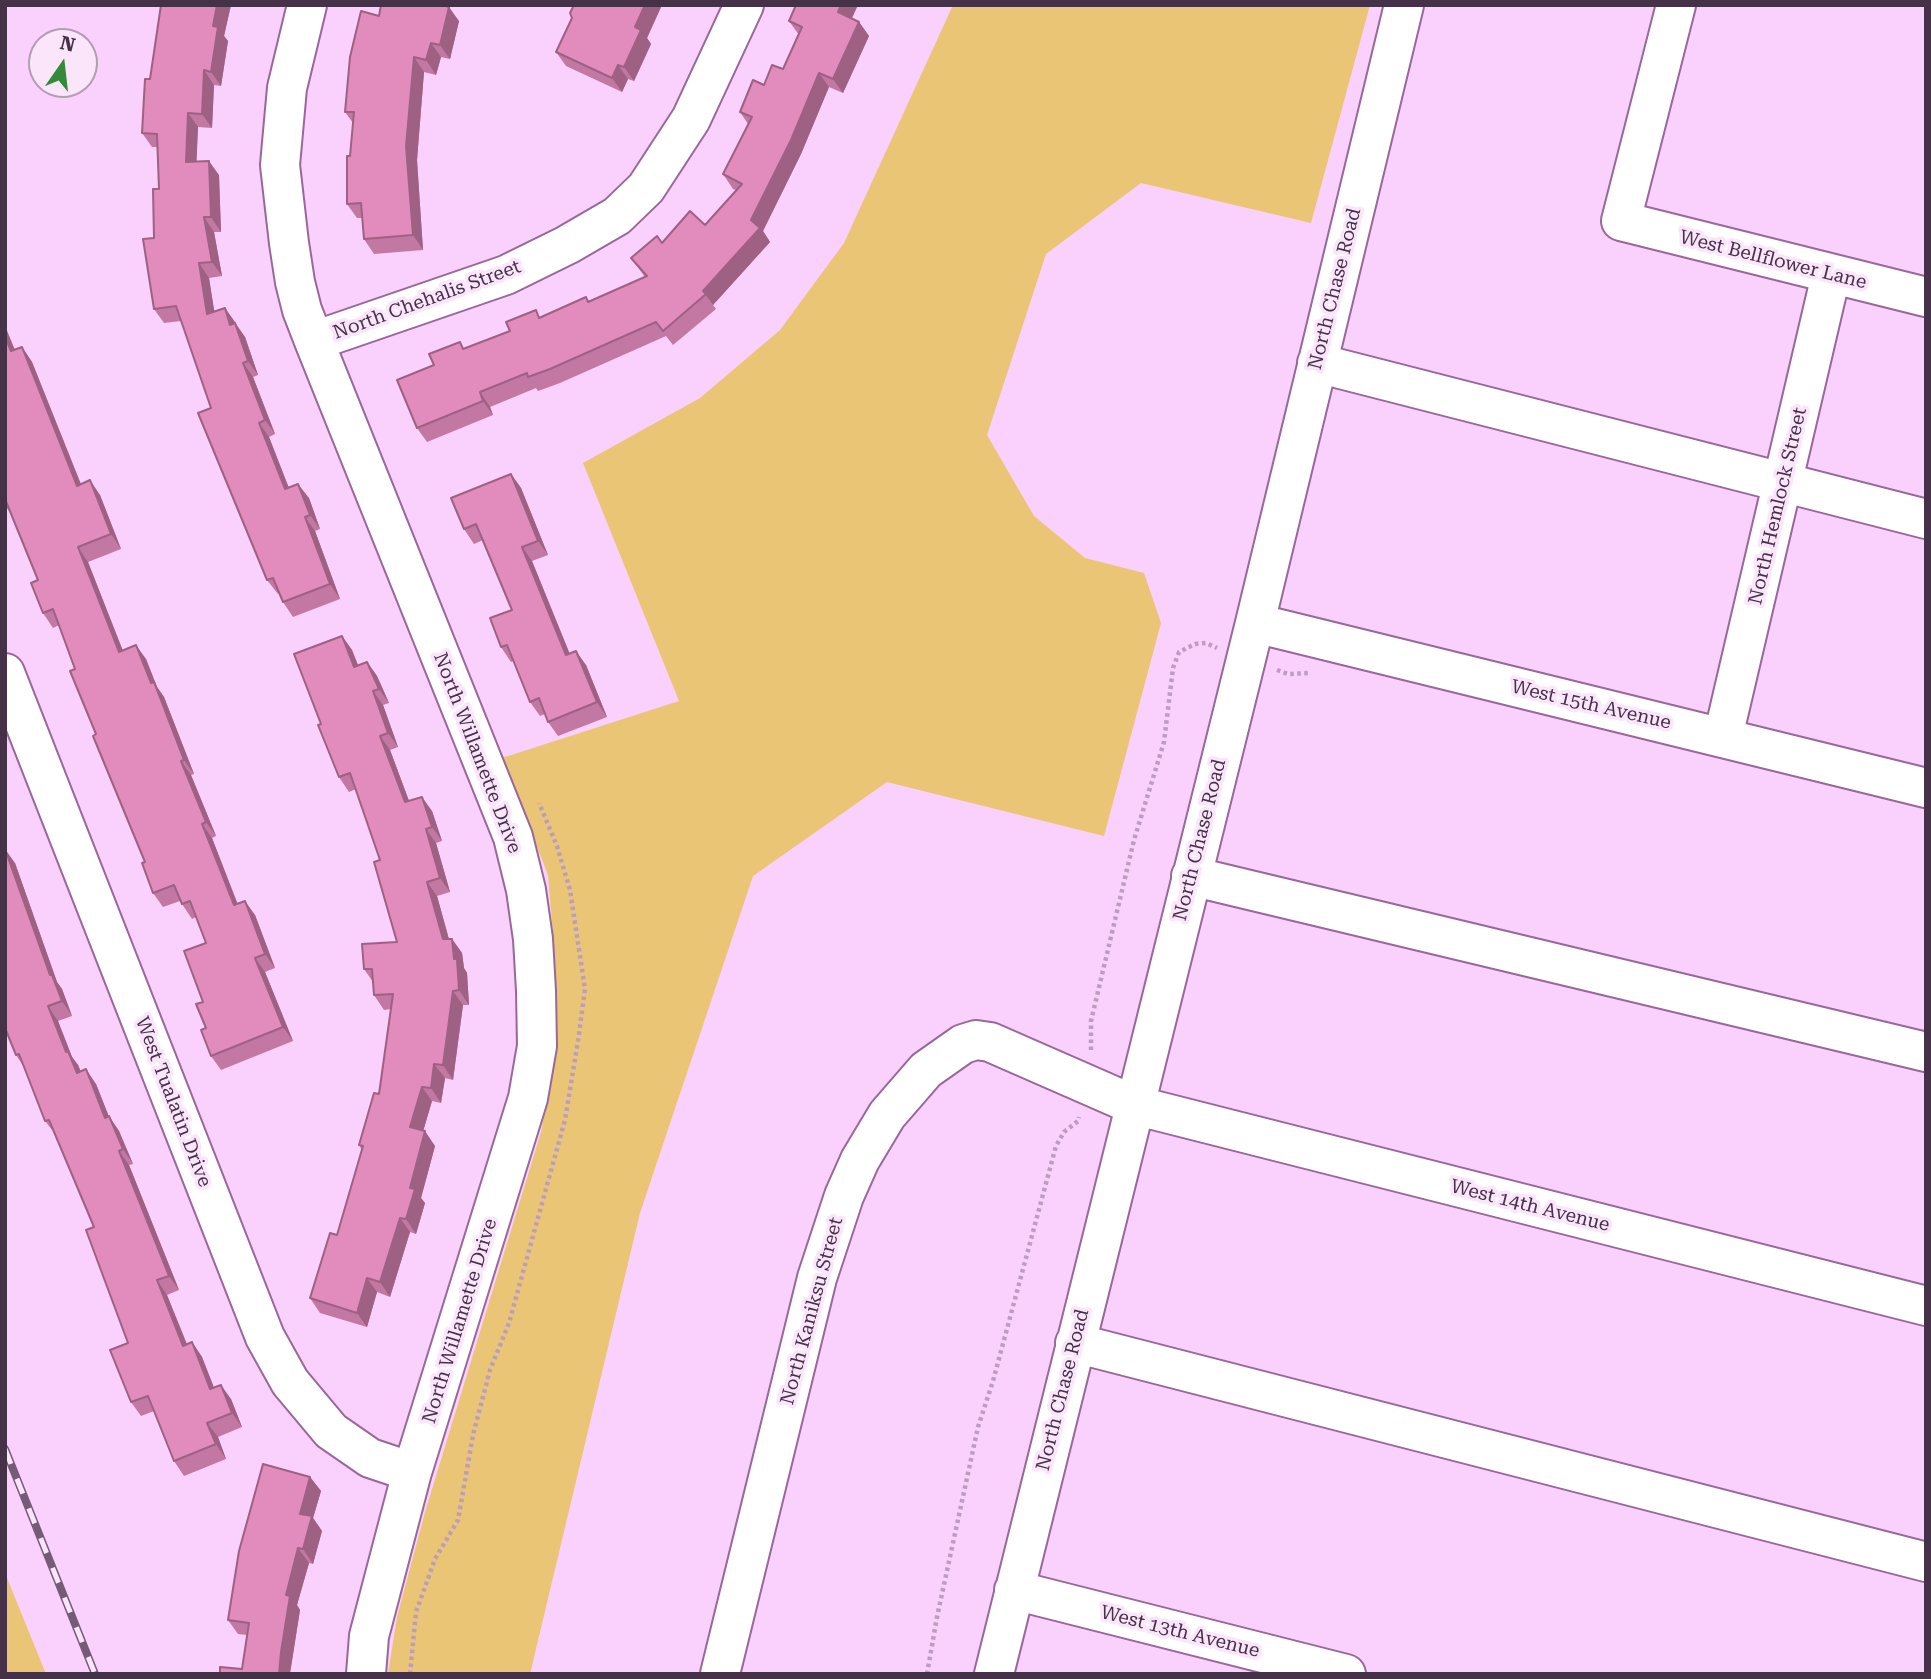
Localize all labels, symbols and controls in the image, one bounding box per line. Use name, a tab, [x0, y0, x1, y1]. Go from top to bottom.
north arrow	[28, 28, 98, 98]
text: N	[58, 31, 78, 57]
street label: North Chase Road	[1304, 206, 1366, 372]
street label: West Bellflower Lane	[1677, 226, 1869, 294]
street label: North Chehalis Street	[330, 255, 524, 345]
street label: North Hemlock Street	[1744, 405, 1812, 607]
street label: North Willamette Drive	[428, 649, 526, 857]
street label: West 15th Avenue	[1509, 676, 1673, 734]
street label: North Chase Road	[1169, 757, 1231, 923]
street label: West Tualatin Drive	[130, 1014, 216, 1190]
street label: West 14th Avenue	[1448, 1175, 1612, 1237]
street label: North Kaniksu Street	[776, 1215, 848, 1407]
street label: North Willamette Drive	[418, 1216, 502, 1426]
street label: North Chase Road	[1032, 1307, 1094, 1473]
street label: West 13th Avenue	[1098, 1601, 1262, 1663]

